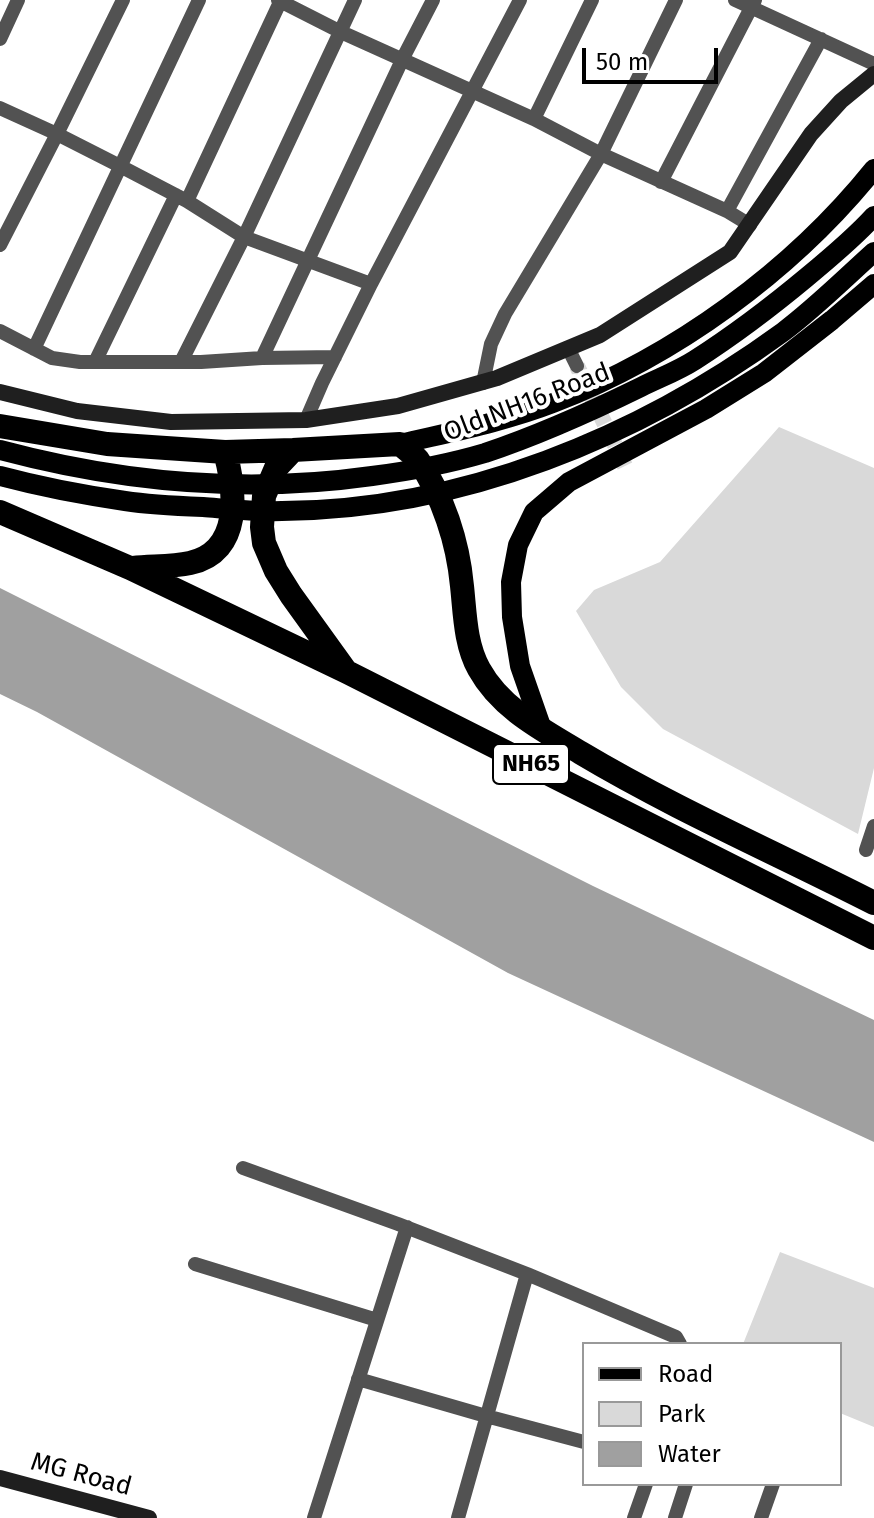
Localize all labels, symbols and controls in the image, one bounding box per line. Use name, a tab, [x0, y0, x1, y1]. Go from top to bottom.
scale bar	[586, 32, 722, 82]
text: 50 m	[596, 48, 648, 76]
street label: Old NH16 Road	[440, 357, 614, 449]
road number: NH65	[493, 744, 569, 784]
legend	[582, 1342, 842, 1486]
text: Road	[658, 1360, 713, 1388]
text: Park	[658, 1400, 705, 1428]
text: Water	[658, 1440, 721, 1468]
street label: MG Road	[27, 1447, 135, 1503]

